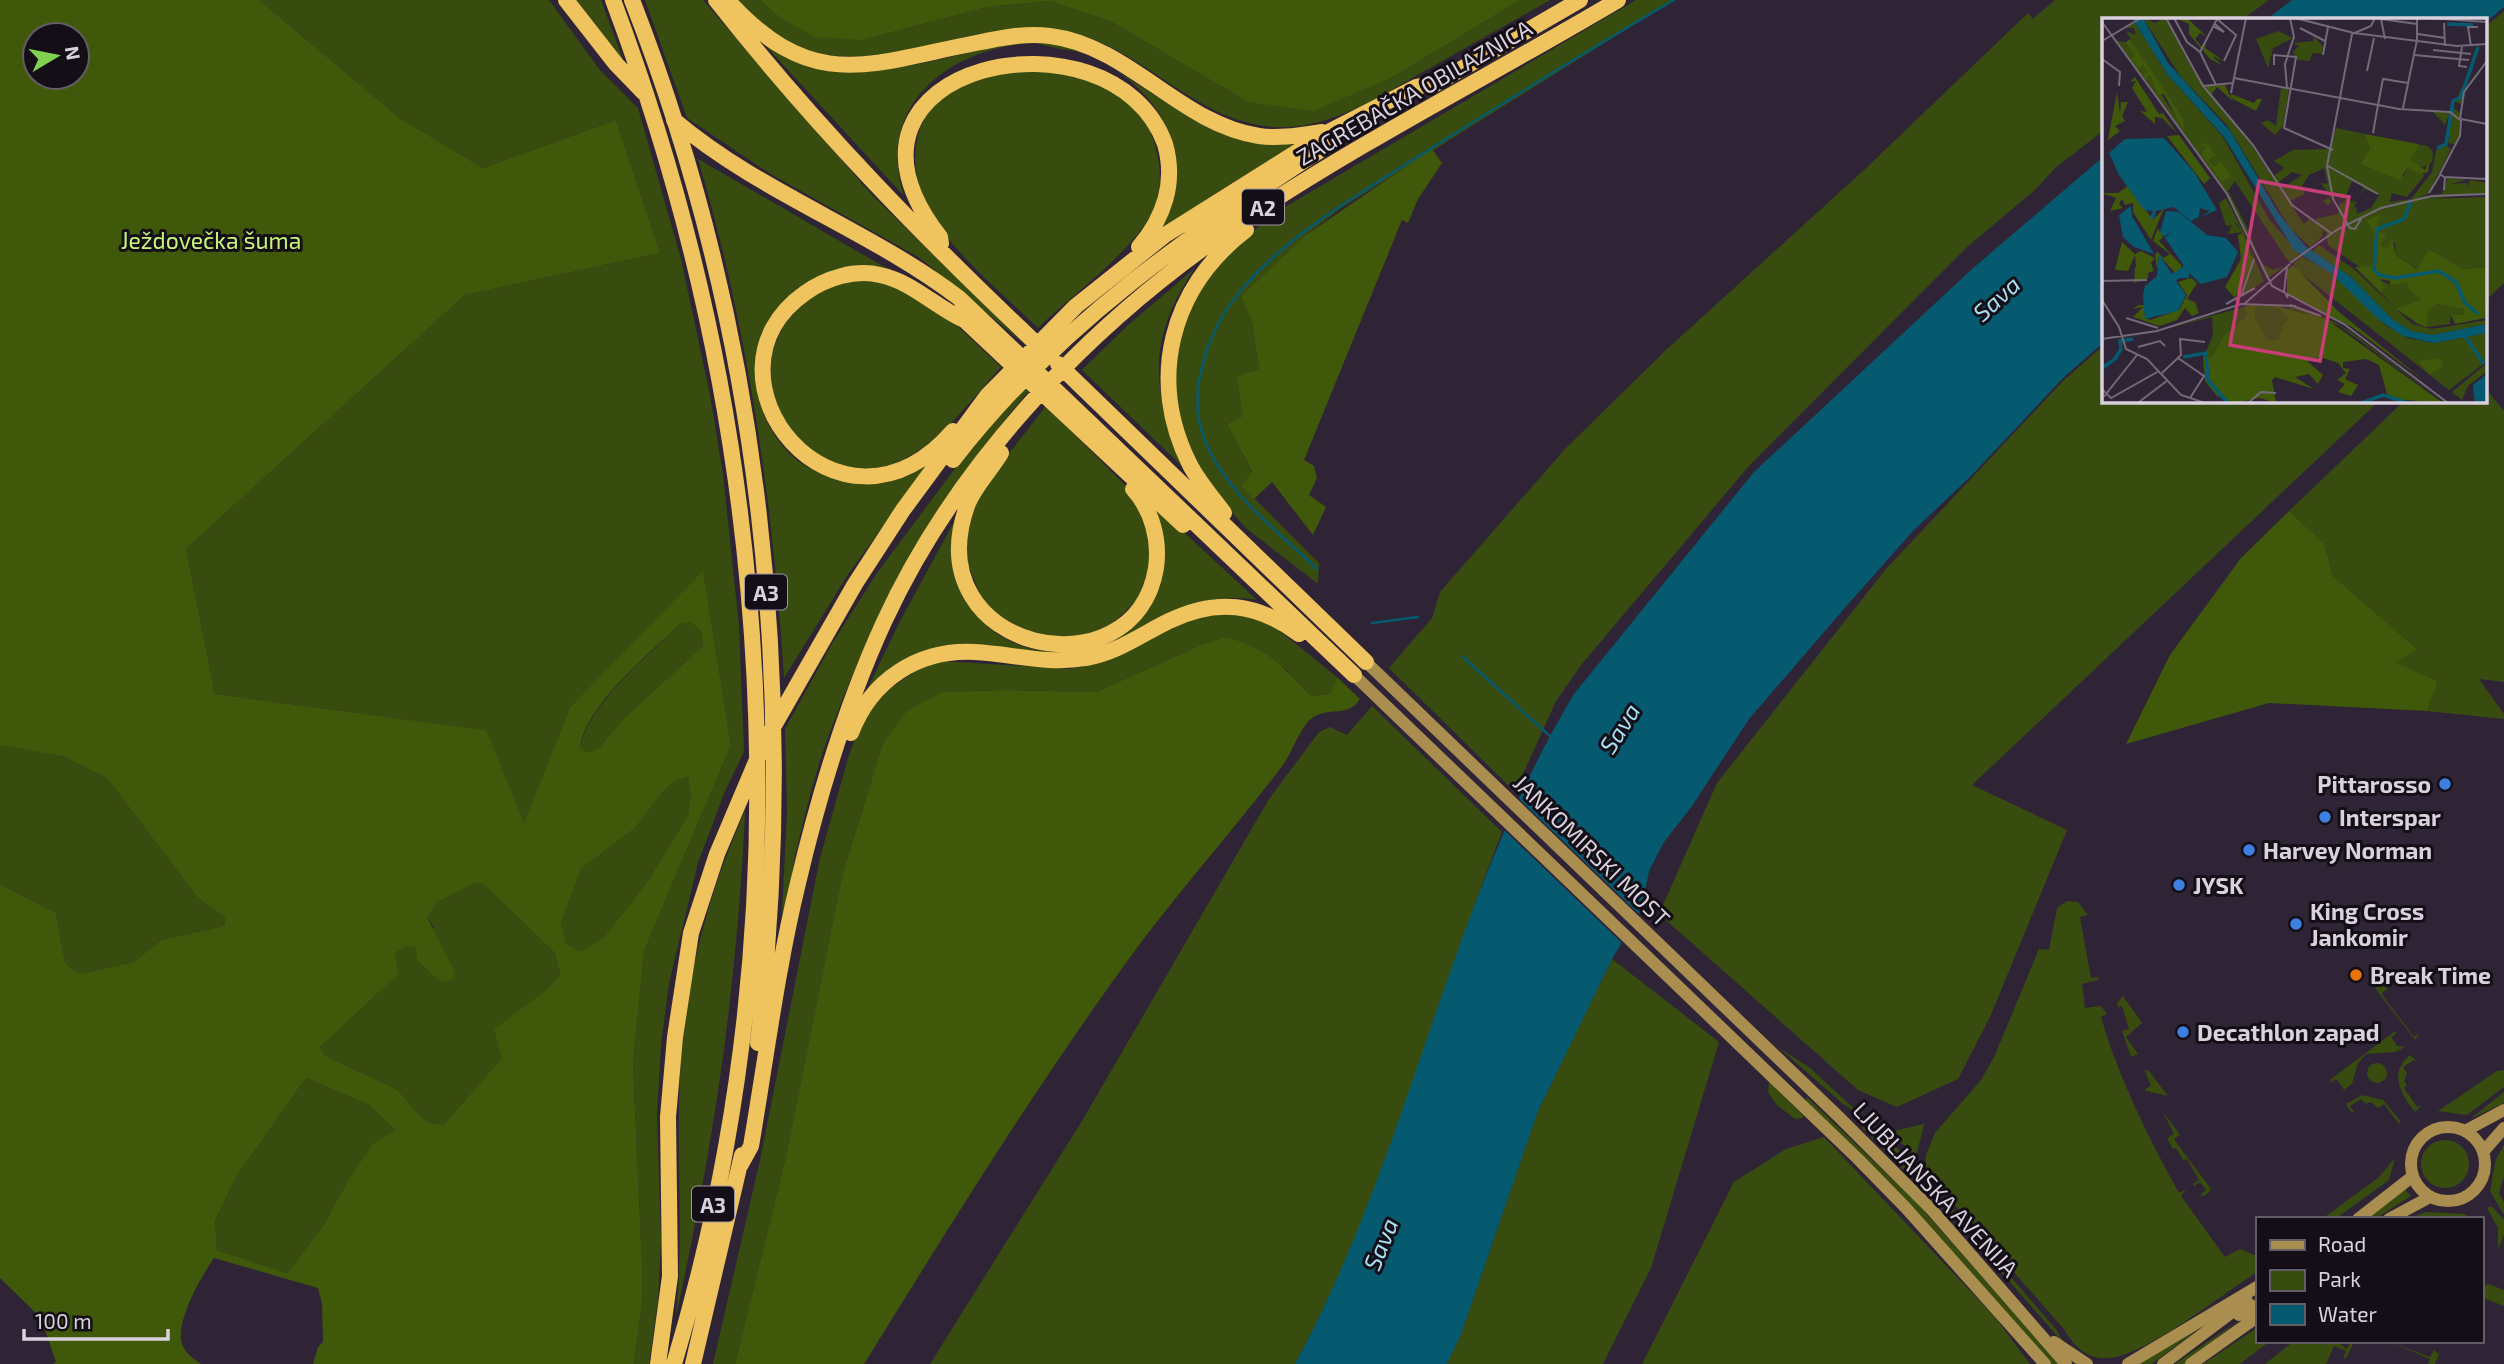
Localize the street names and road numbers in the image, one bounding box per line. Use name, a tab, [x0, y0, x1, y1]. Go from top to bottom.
street label: ZAGREBAČKA OBILAZNICA	[1291, 13, 1537, 171]
road number: A2	[1242, 190, 1284, 224]
road number: A3	[745, 574, 787, 610]
street label: JANKOMIRSKI MOST	[1508, 768, 1676, 932]
street label: LJUBLJANSKA AVENIJA	[1848, 1096, 2025, 1283]
road number: A3	[692, 1186, 734, 1222]

